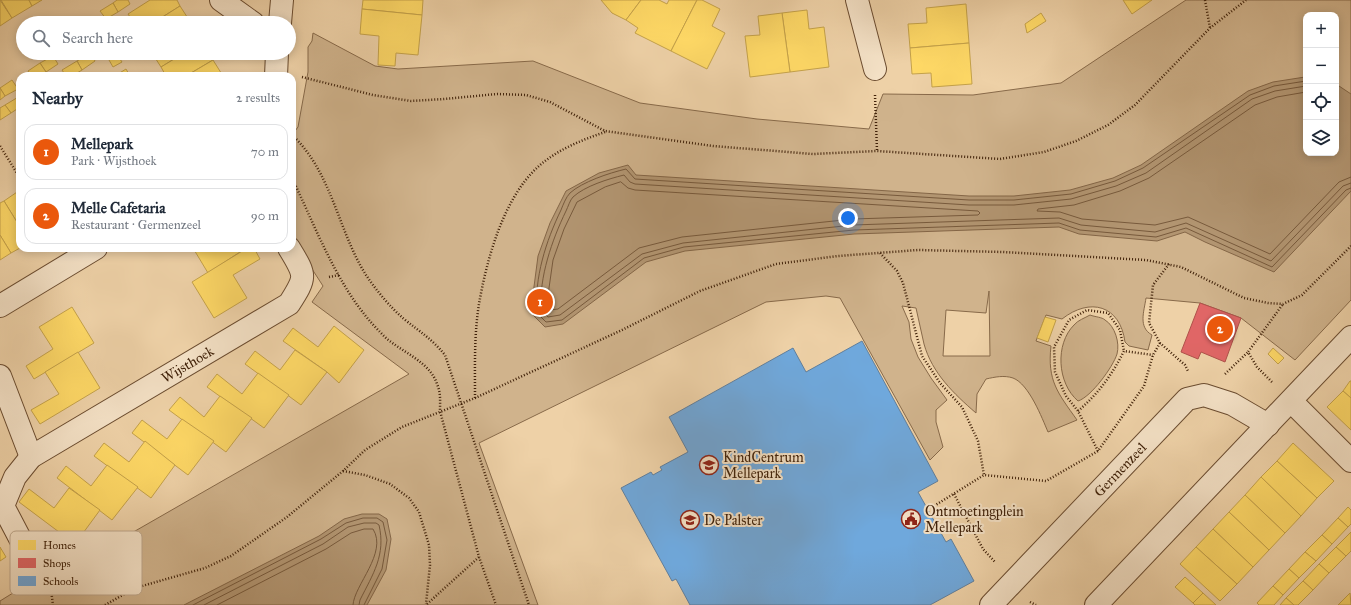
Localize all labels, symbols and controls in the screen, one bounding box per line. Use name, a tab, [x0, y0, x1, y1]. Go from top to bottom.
map controls	[1303, 12, 1339, 156]
button: +	[1303, 12, 1339, 48]
search box	[16, 16, 296, 60]
icon: search	[30, 27, 52, 49]
text: Search here	[62, 29, 133, 47]
button: −	[1303, 48, 1339, 84]
button: locate	[1303, 84, 1339, 120]
text: Nearby	[32, 88, 83, 109]
text: 2 results	[236, 90, 280, 106]
button: layers	[1303, 120, 1339, 156]
text: Mellepark	[71, 135, 133, 153]
text: 1	[43, 144, 49, 160]
text: 70 m	[251, 144, 279, 160]
text: Park · Wijsthoek	[71, 153, 157, 169]
text: Melle Cafetaria	[71, 199, 166, 217]
text: 2	[43, 208, 49, 224]
text: 90 m	[251, 208, 279, 224]
your location	[838, 208, 858, 228]
text: Restaurant · Germenzeel	[71, 217, 201, 233]
pin: 1	[527, 287, 553, 317]
pin: 2	[1207, 314, 1233, 344]
street label: Wijsthoek	[158, 342, 217, 387]
street label: Germenzeel	[1091, 439, 1150, 501]
place label: KindCentrum Mellepark	[723, 449, 804, 482]
school or university icon: KindCentrum Mellepark	[698, 454, 720, 476]
place label: Ontmoetingplein Mellepark	[925, 503, 1024, 536]
public building icon: Ontmoetingplein Mellepark	[900, 508, 922, 530]
school or university icon: De Palster	[679, 509, 701, 531]
place label: De Palster	[704, 512, 763, 529]
legend	[10, 531, 142, 595]
text: Homes	[43, 539, 76, 552]
text: Shops	[43, 557, 71, 570]
text: Schools	[43, 575, 78, 588]

